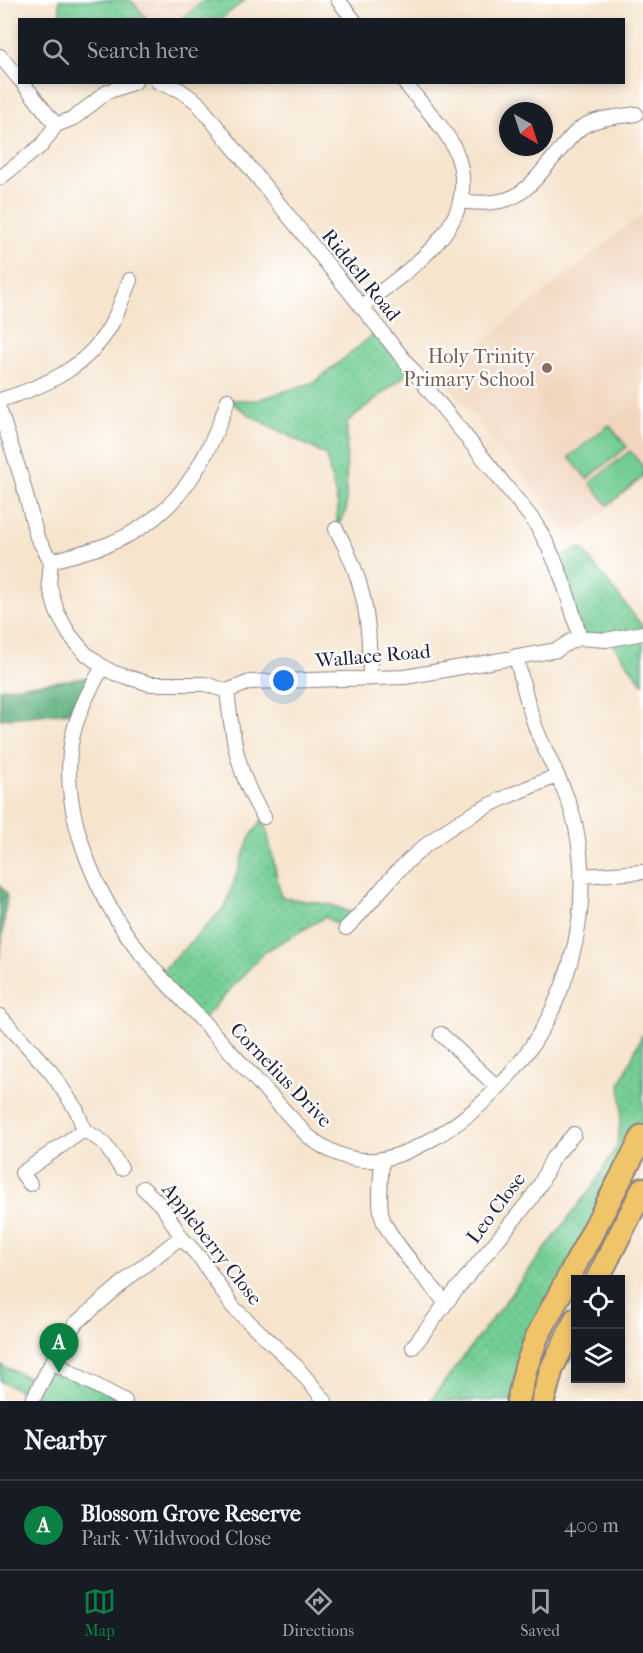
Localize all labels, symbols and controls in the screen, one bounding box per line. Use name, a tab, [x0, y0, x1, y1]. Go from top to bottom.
search box	[18, 18, 625, 84]
icon: search	[39, 35, 72, 68]
text: Search here	[87, 38, 199, 64]
north arrow	[499, 102, 553, 156]
street label: Riddell Road	[317, 224, 406, 327]
place label: Holy Trinity Primary School	[403, 345, 536, 391]
marker: Holy Trinity Primary School	[540, 361, 554, 375]
street label: Wallace Road	[314, 639, 433, 673]
your location	[269, 666, 298, 695]
street label: Cornelius Drive	[225, 1018, 337, 1132]
street label: Leo Close	[462, 1168, 530, 1248]
street label: Appleberry Close	[157, 1178, 267, 1310]
map controls	[571, 1275, 625, 1383]
button: locate	[571, 1275, 625, 1329]
pin: A	[40, 1324, 78, 1373]
button: layers	[571, 1329, 625, 1383]
text: Nearby	[24, 1425, 106, 1456]
text: Blossom Grove Reserve	[81, 1501, 301, 1527]
text: A	[37, 1514, 50, 1537]
text: 400 m	[564, 1514, 619, 1537]
text: Park · Wildwood Close	[81, 1527, 271, 1550]
tab: Map	[83, 1585, 116, 1640]
tab: Directions	[282, 1585, 354, 1640]
tab: Saved	[520, 1585, 560, 1640]

